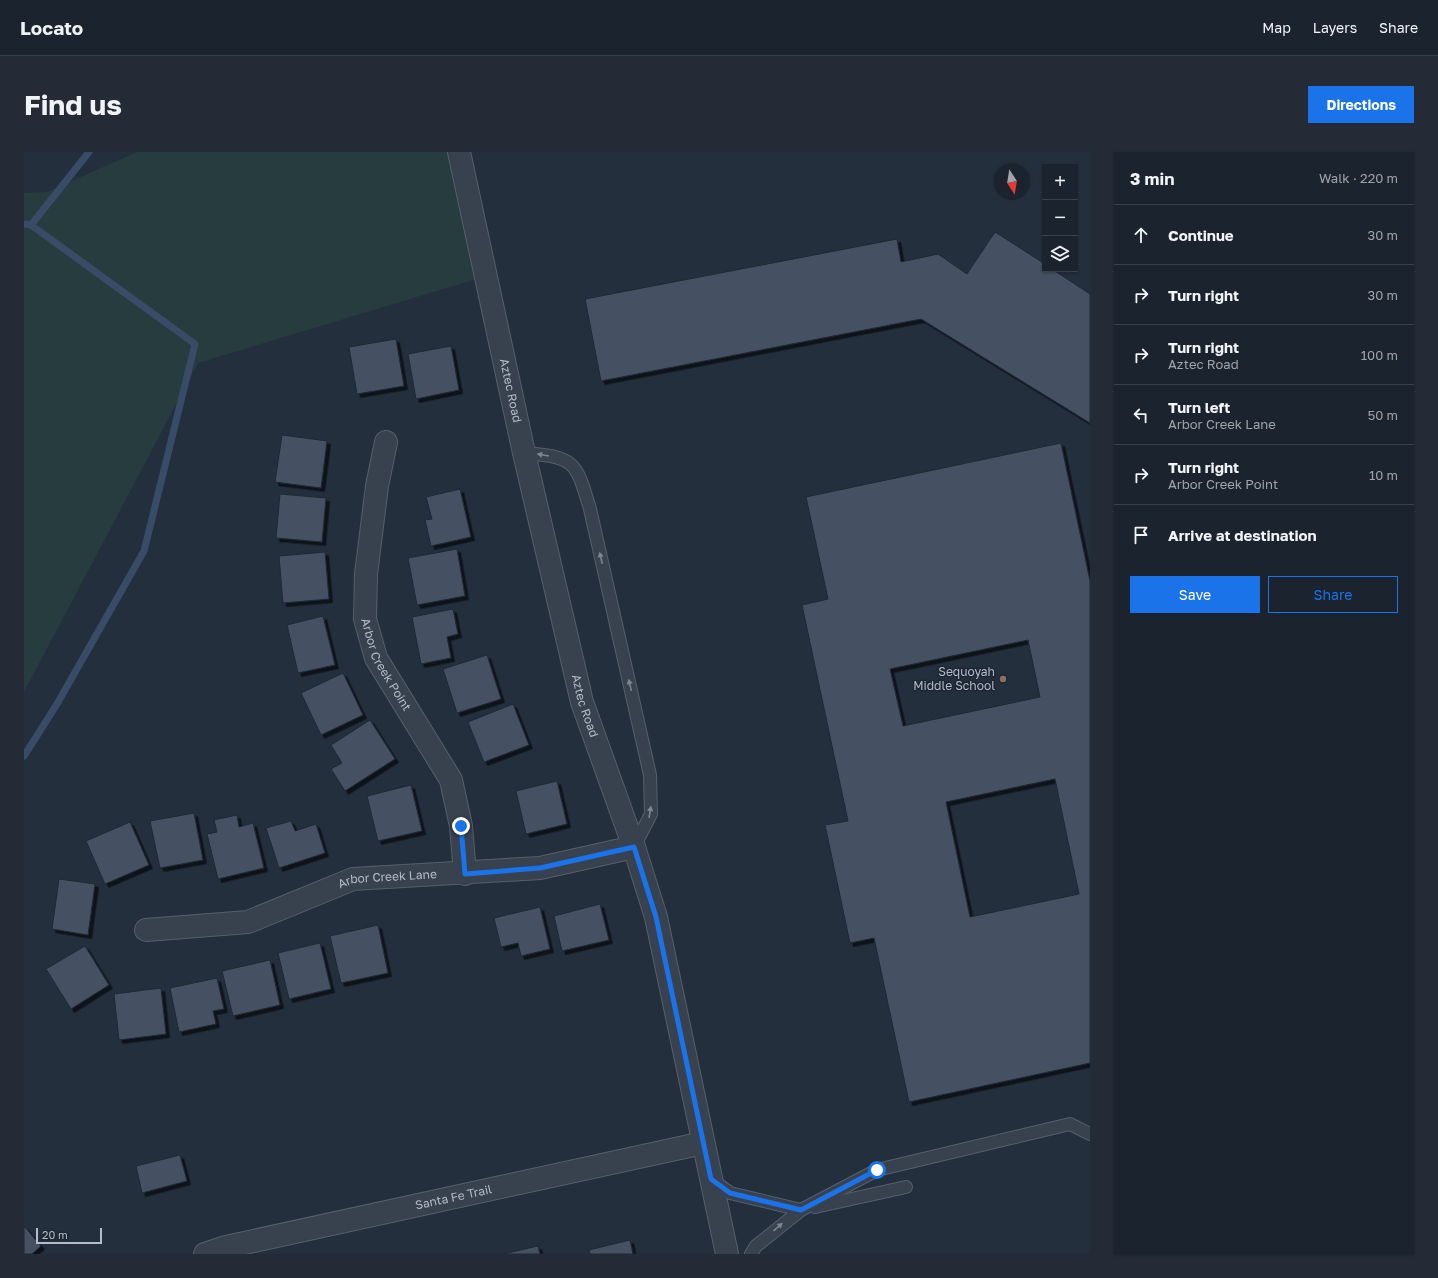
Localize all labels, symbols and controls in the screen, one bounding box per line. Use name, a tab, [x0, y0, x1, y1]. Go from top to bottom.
text: Locato	[20, 16, 83, 39]
text: Map	[1262, 19, 1291, 36]
text: Layers	[1313, 19, 1357, 36]
text: Share	[1379, 19, 1418, 36]
button: Directions	[1308, 86, 1414, 123]
text: Find us	[24, 88, 122, 121]
north arrow	[994, 164, 1030, 200]
map controls	[1042, 164, 1078, 272]
button: +	[1042, 164, 1078, 200]
text: 3 min	[1130, 168, 1174, 189]
text: Walk · 220 m	[1319, 170, 1398, 186]
button: −	[1042, 200, 1078, 236]
icon: ahead	[1130, 224, 1152, 246]
text: Continue	[1168, 226, 1234, 244]
text: 30 m	[1368, 227, 1398, 243]
button: layers	[1042, 236, 1078, 272]
icon: right	[1130, 284, 1152, 306]
text: Turn right	[1168, 286, 1239, 304]
text: 30 m	[1368, 287, 1398, 303]
text: Turn right	[1168, 338, 1239, 356]
icon: right	[1130, 344, 1152, 366]
text: 100 m	[1361, 347, 1398, 363]
text: Aztec Road	[1168, 356, 1239, 372]
street label: Aztec Road	[497, 357, 525, 424]
text: Turn left	[1168, 398, 1230, 416]
icon: left	[1130, 404, 1152, 426]
text: 50 m	[1368, 407, 1398, 423]
text: Arbor Creek Lane	[1168, 416, 1276, 432]
one-way arrow	[537, 452, 549, 458]
text: Turn right	[1168, 458, 1239, 476]
icon: right	[1130, 464, 1152, 486]
text: 10 m	[1369, 467, 1398, 483]
text: Arbor Creek Point	[1168, 476, 1278, 492]
icon: arrive	[1130, 524, 1152, 546]
text: Arrive at destination	[1168, 526, 1317, 544]
one-way arrow	[597, 552, 603, 564]
button: Save	[1130, 576, 1260, 613]
button: Share	[1268, 576, 1398, 613]
street label: Arbor Creek Point	[358, 616, 415, 714]
place label: Sequoyah Middle School	[913, 664, 995, 693]
street label: Aztec Road	[569, 673, 602, 739]
marker: Sequoyah Middle School	[998, 674, 1008, 684]
one-way arrow	[626, 679, 632, 691]
one-way arrow	[647, 806, 653, 818]
route end	[452, 817, 470, 835]
street label: Arbor Creek Lane	[336, 866, 437, 891]
route start	[868, 1161, 886, 1179]
street label: Santa Fe Trail	[414, 1181, 493, 1213]
one-way arrow	[773, 1222, 784, 1231]
scale bar	[36, 1226, 102, 1245]
text: 20 m	[42, 1228, 68, 1241]

